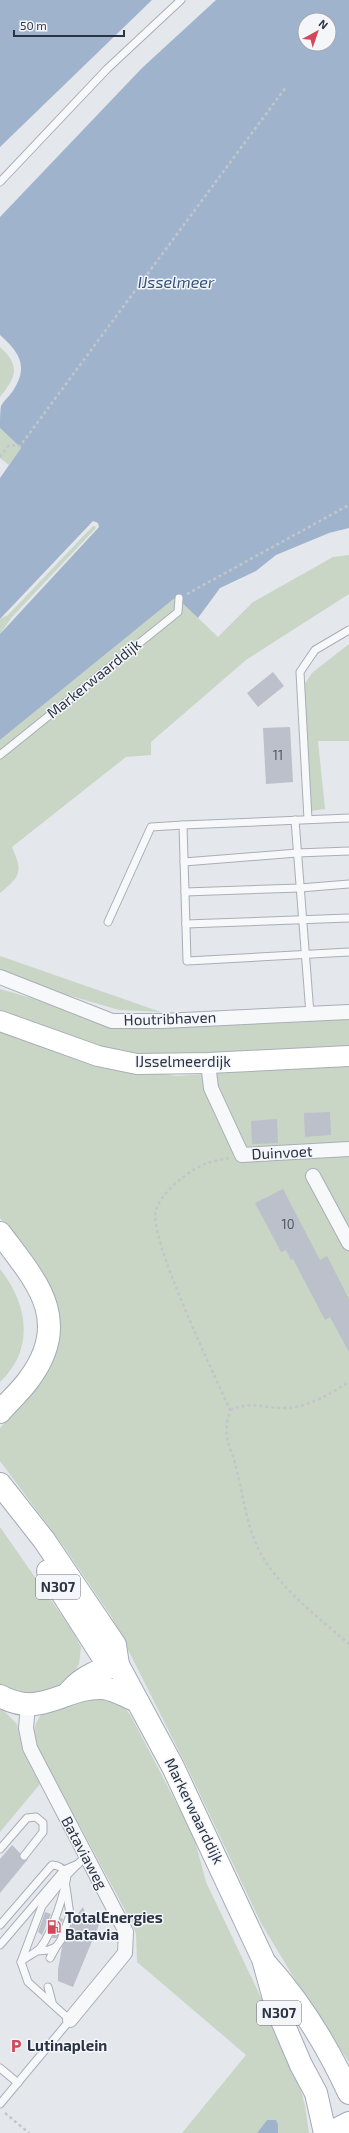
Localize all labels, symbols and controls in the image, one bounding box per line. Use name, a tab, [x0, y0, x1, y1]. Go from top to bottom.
scale bar	[14, 12, 124, 38]
north arrow	[297, 12, 337, 52]
text: N	[317, 16, 331, 32]
text: 50 m	[20, 18, 47, 32]
water label: IJsselmeer	[138, 272, 215, 291]
street label: Markerwaarddijk	[43, 635, 145, 722]
house number: 11	[273, 747, 283, 763]
street label: Houtribhaven	[123, 1007, 217, 1029]
street label: IJsselmeerdijk	[135, 1052, 231, 1071]
street label: Duinvoet	[251, 1141, 313, 1163]
house number: 10	[281, 1216, 295, 1232]
road number: N307	[36, 1575, 80, 1599]
street label: Markerwaarddijk	[161, 1755, 229, 1867]
street label: Bataviaweg	[58, 1813, 112, 1893]
place label: TotalEnergies Batavia	[65, 1908, 163, 1943]
fuel station icon: TotalEnergies Batavia	[46, 1919, 62, 1935]
road number: N307	[257, 2001, 301, 2025]
place label: Lutinaplein	[27, 2036, 107, 2054]
parking icon: Lutinaplein	[8, 2038, 24, 2054]

